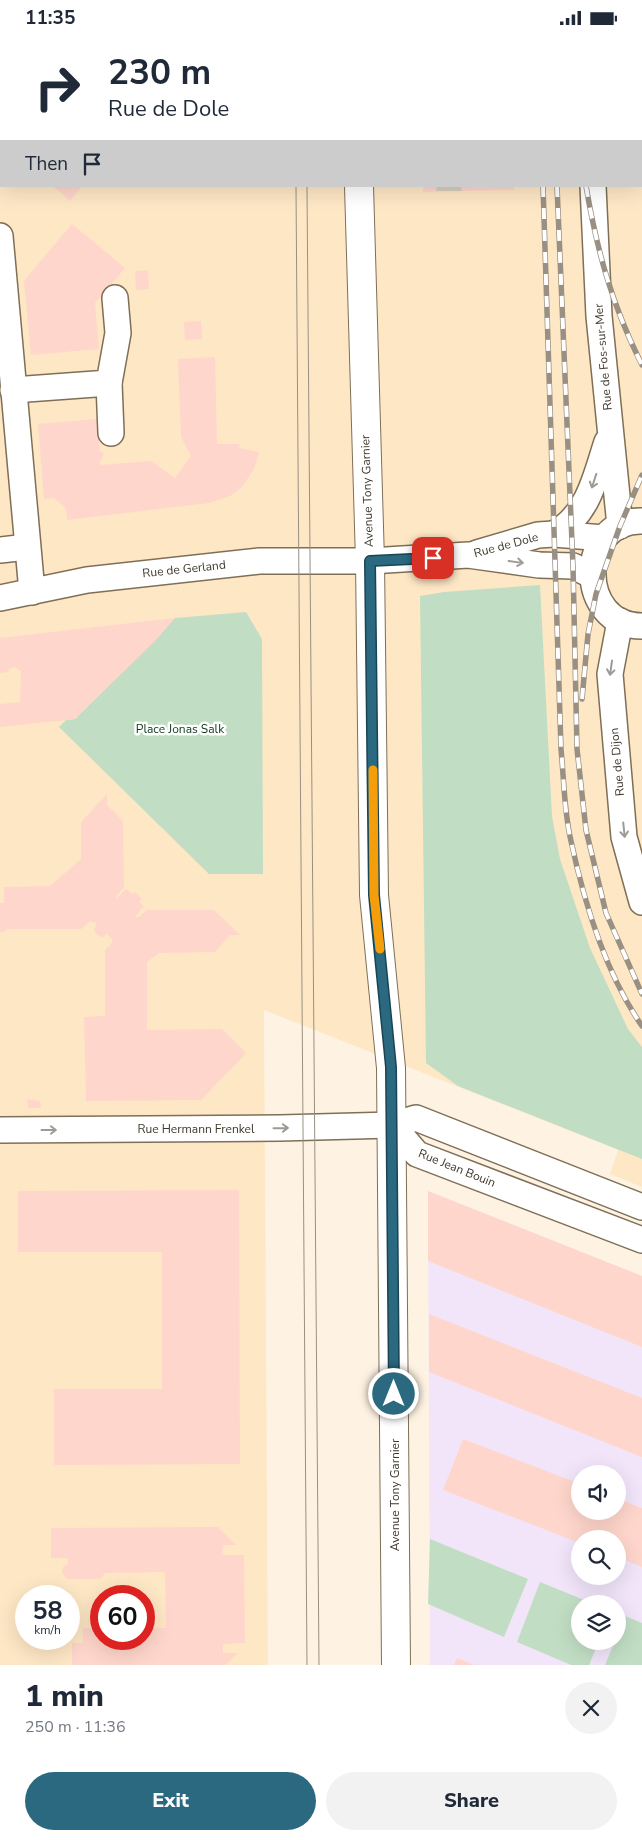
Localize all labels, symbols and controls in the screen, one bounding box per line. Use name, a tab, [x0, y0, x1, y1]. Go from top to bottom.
text: 11:35	[25, 5, 75, 31]
text: 230 m	[108, 49, 211, 96]
icon: right	[25, 55, 90, 120]
text: Rue de Dole	[108, 94, 229, 124]
icon: arrive	[78, 150, 106, 178]
text: Then	[25, 151, 68, 177]
street label: Rue de Fos-sur-Mer	[590, 302, 616, 411]
street label: Avenue Tony Garnier	[357, 434, 377, 548]
one-way arrow	[589, 473, 598, 489]
street label: Rue de Dole	[472, 529, 540, 561]
pin	[412, 537, 454, 579]
icon: arrive	[419, 544, 447, 572]
street label: Rue de Gerland	[141, 557, 227, 581]
one-way arrow	[508, 557, 524, 567]
one-way arrow	[606, 660, 616, 676]
park label: Place Jonas Salk	[136, 721, 225, 737]
street label: Rue de Dijon	[606, 727, 628, 797]
one-way arrow	[619, 822, 629, 838]
street label: Rue Hermann Frenkel	[137, 1121, 255, 1137]
one-way arrow	[273, 1124, 289, 1133]
one-way arrow	[40, 1125, 56, 1135]
street label: Rue Jean Bouin	[416, 1145, 498, 1191]
position arrow	[367, 1367, 419, 1419]
street label: Avenue Tony Garnier	[387, 1438, 403, 1551]
map controls	[571, 1465, 626, 1650]
button: sound	[571, 1465, 626, 1520]
button: search	[571, 1530, 626, 1585]
speed limit sign: 60	[90, 1585, 155, 1650]
text: 58	[32, 1594, 63, 1628]
button: layers	[571, 1595, 626, 1650]
text: km/h	[34, 1622, 61, 1638]
text: 1 min	[25, 1676, 104, 1717]
button: close	[565, 1682, 617, 1734]
text: 250 m · 11:36	[25, 1716, 126, 1738]
button: Exit	[25, 1772, 316, 1830]
button: Share	[326, 1772, 617, 1830]

